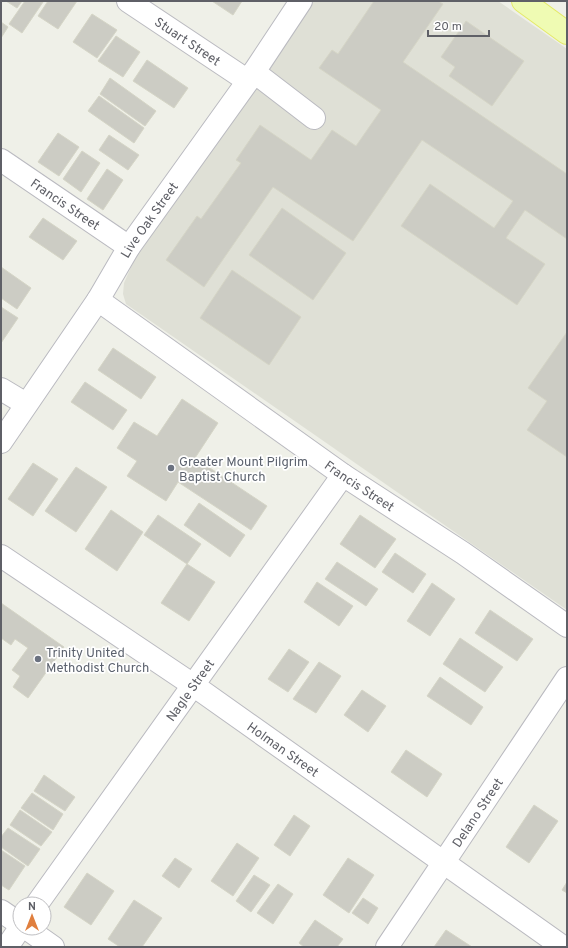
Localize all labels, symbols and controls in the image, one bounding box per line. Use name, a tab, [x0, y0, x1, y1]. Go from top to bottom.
scale bar	[428, 12, 489, 38]
street label: Stuart Street	[151, 15, 223, 70]
text: 20 m	[434, 19, 462, 35]
street label: Francis Street	[27, 176, 102, 235]
street label: Live Oak Street	[118, 180, 183, 262]
place label: Greater Mount Pilgrim Baptist Church	[179, 455, 308, 486]
street label: Francis Street	[321, 458, 397, 516]
marker: Greater Mount Pilgrim Baptist Church	[166, 463, 176, 473]
place label: Trinity United Methodist Church	[46, 646, 149, 677]
marker: Trinity United Methodist Church	[33, 654, 43, 664]
street label: Nagle Street	[164, 657, 219, 725]
street label: Holman Street	[243, 720, 321, 781]
street label: Delano Street	[450, 776, 508, 851]
north arrow	[12, 896, 52, 936]
text: N	[28, 900, 36, 914]

